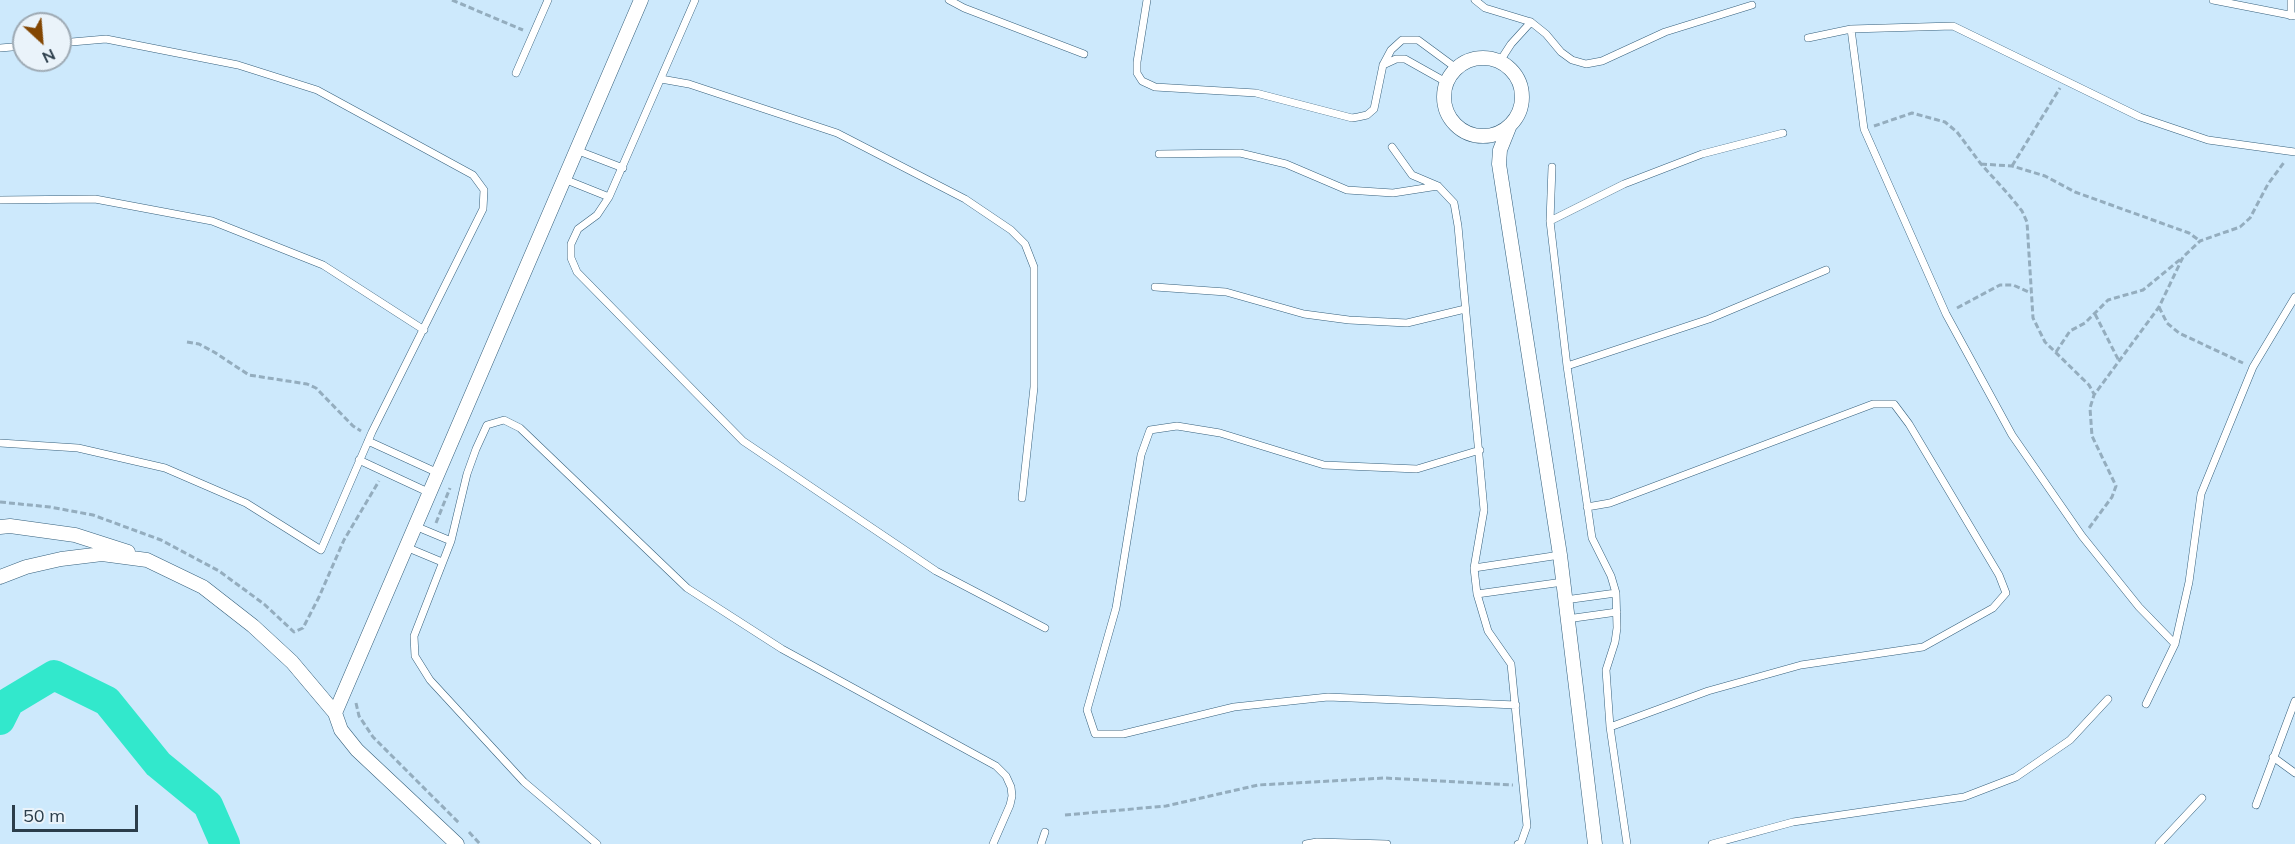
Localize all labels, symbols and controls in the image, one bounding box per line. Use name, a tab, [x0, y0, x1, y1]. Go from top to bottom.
north arrow	[12, 12, 72, 72]
text: N	[39, 45, 59, 68]
scale bar	[15, 793, 141, 831]
text: 50 m	[23, 804, 65, 827]

